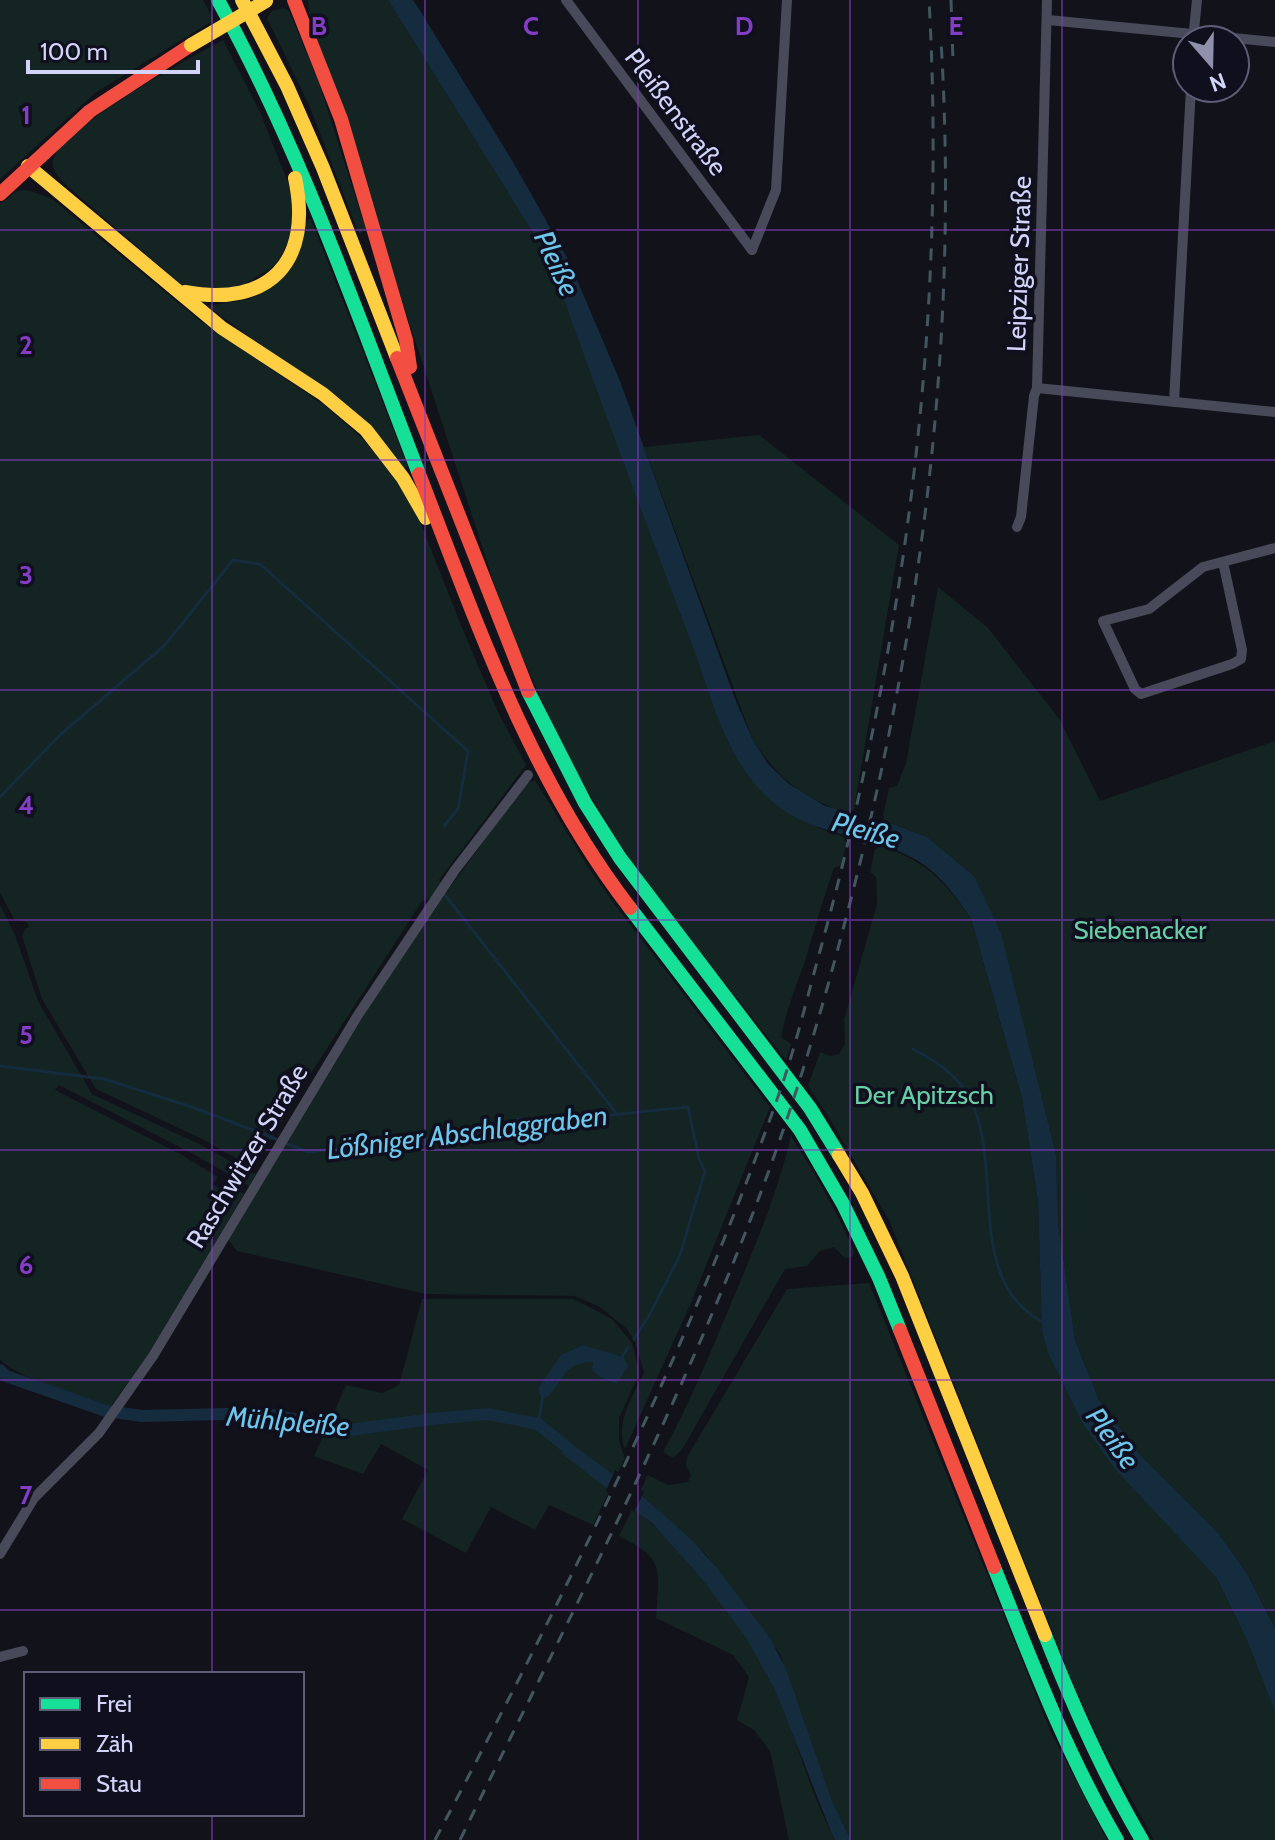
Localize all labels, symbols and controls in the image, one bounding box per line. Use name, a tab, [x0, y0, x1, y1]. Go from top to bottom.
text: B	[311, 10, 327, 42]
text: C	[523, 10, 539, 42]
text: D	[735, 10, 753, 42]
text: E	[949, 10, 963, 42]
scale bar	[28, 24, 198, 74]
north arrow	[1171, 24, 1251, 104]
text: 100 m	[40, 37, 108, 66]
street label: Pleißenstraße	[618, 42, 734, 182]
text: N	[1206, 67, 1230, 98]
text: 1	[21, 99, 31, 131]
street label: Leipziger Straße	[1000, 175, 1038, 353]
water label: Pleiße	[527, 225, 587, 301]
text: 2	[19, 329, 33, 361]
text: 3	[19, 559, 33, 591]
text: 4	[18, 789, 34, 821]
water label: Pleiße	[828, 804, 904, 856]
park label: Siebenacker	[1073, 914, 1207, 946]
text: 5	[19, 1019, 33, 1051]
street label: Raschwitzer Straße	[179, 1058, 315, 1254]
park label: Der Apitzsch	[854, 1079, 994, 1111]
water label: Lößniger Abschlaggraben	[325, 1098, 609, 1166]
text: 6	[19, 1249, 33, 1281]
water label: Mühlpleiße	[224, 1399, 351, 1443]
water label: Pleiße	[1079, 1400, 1147, 1476]
text: 7	[19, 1479, 33, 1511]
legend	[24, 1672, 304, 1816]
text: Frei	[96, 1689, 132, 1718]
text: Zäh	[96, 1729, 133, 1758]
text: Stau	[96, 1769, 142, 1798]

